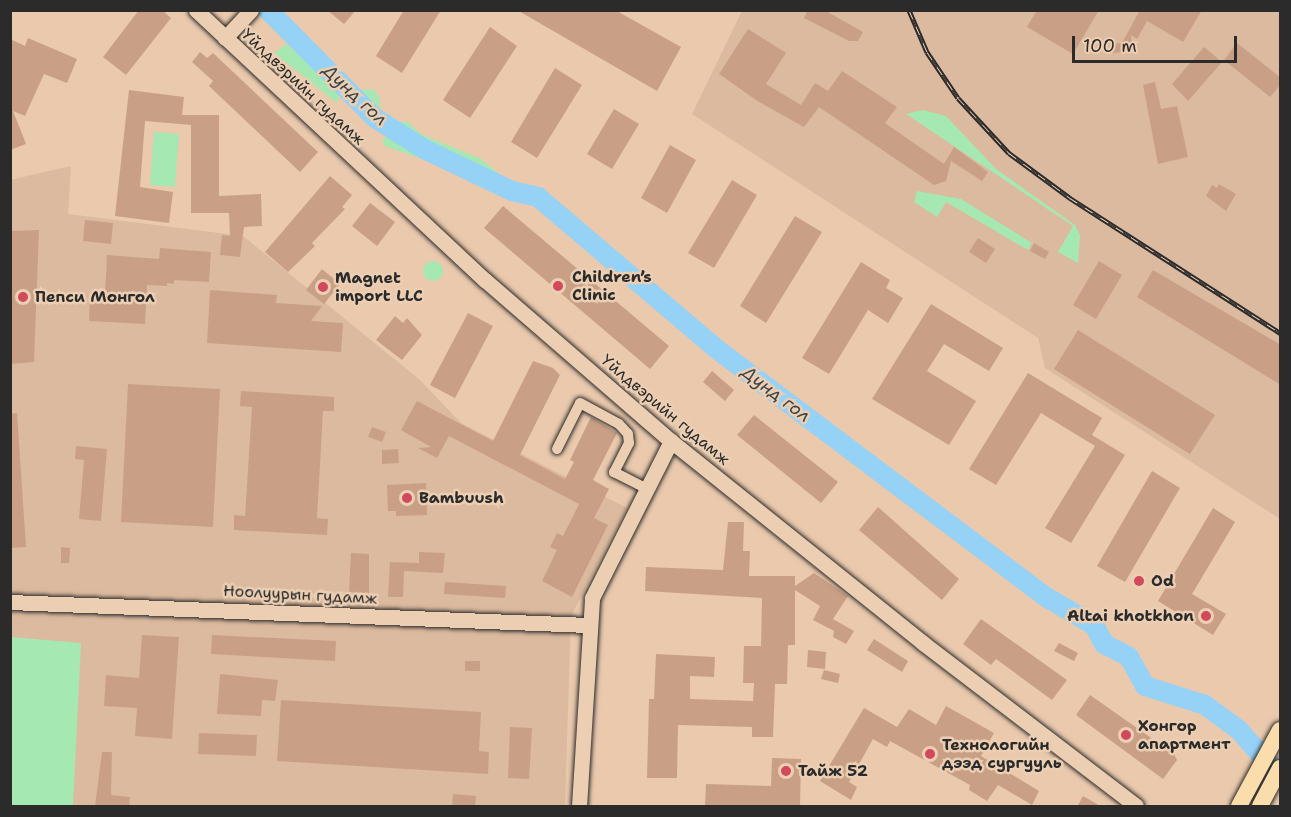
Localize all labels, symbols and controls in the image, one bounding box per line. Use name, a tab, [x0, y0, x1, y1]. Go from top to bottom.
scale bar	[1075, 24, 1240, 62]
street label: Yйлдвэрийн гудамж	[237, 25, 369, 149]
text: 100 m	[1083, 34, 1137, 58]
water label: Дунд гол	[318, 60, 392, 130]
place label: Children’s Clinic	[572, 267, 652, 305]
place label: Magnet import LLC	[335, 268, 423, 306]
marker: Children’s Clinic	[549, 277, 567, 295]
marker: Magnet import LLC	[316, 280, 330, 294]
place label: Пепси Монгол	[35, 287, 155, 307]
marker: Пепси Монгол	[16, 290, 30, 304]
street label: Yйлдвэрийн гудамж	[597, 351, 733, 469]
water label: Дунд гол	[737, 361, 815, 427]
place label: Bambuush	[419, 488, 504, 508]
marker: Bambuush	[400, 491, 414, 505]
place label: Od	[1151, 571, 1174, 591]
marker: Od	[1132, 574, 1146, 588]
street label: Ноолуурын гудамж	[223, 581, 377, 609]
place label: Altai khotkhon	[1067, 606, 1194, 626]
marker: Altai khotkhon	[1199, 609, 1213, 623]
place label: Хонгор апартмент	[1138, 716, 1231, 754]
marker: Хонгор апартмент	[1119, 728, 1133, 742]
place label: Технологийн дээд сургууль	[942, 735, 1061, 773]
marker: Технологийн дээд сургууль	[923, 747, 937, 761]
place label: Тайж 52	[798, 761, 868, 781]
marker: Тайж 52	[779, 764, 793, 778]

